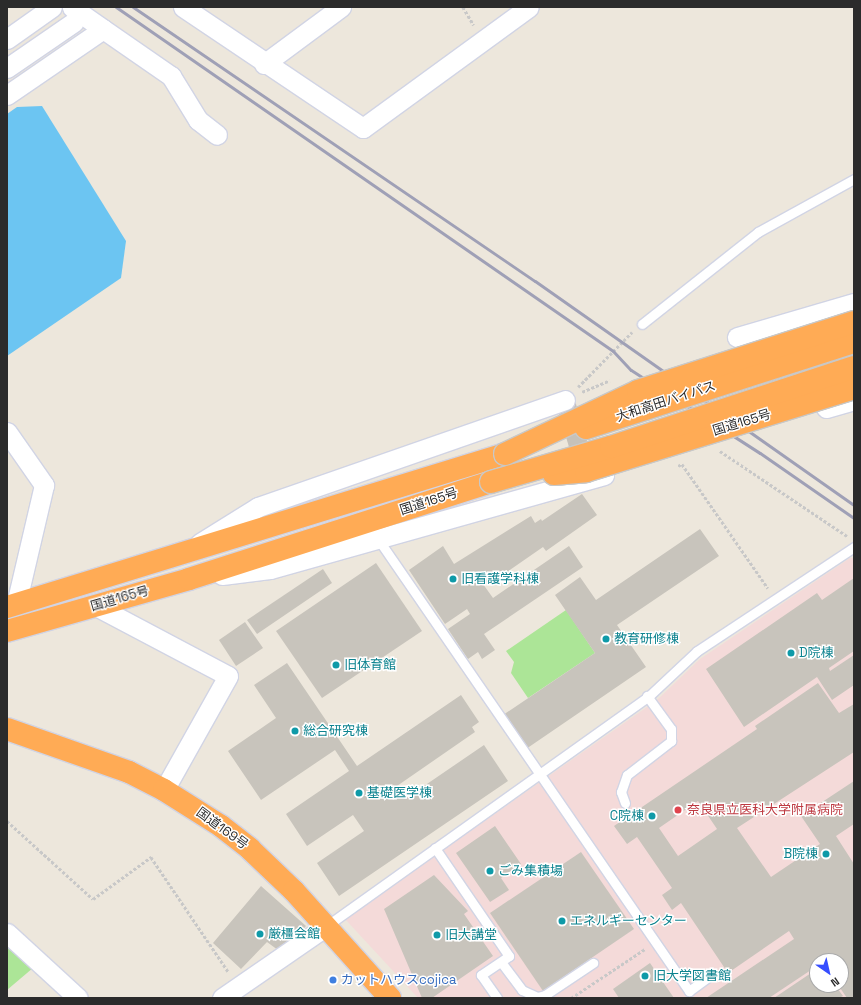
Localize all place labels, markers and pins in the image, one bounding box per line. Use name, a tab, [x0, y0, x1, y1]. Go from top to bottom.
place label: 旧看護学科棟	[461, 571, 539, 587]
marker: 旧看護学科棟	[448, 574, 458, 584]
place label: 教育研修棟	[614, 631, 679, 647]
marker: 教育研修棟	[601, 634, 611, 644]
place label: D院棟	[799, 645, 834, 661]
marker: D院棟	[786, 648, 796, 658]
place label: 旧体育館	[344, 657, 396, 673]
marker: 旧体育館	[331, 660, 341, 670]
place label: 総合研究棟	[303, 723, 368, 739]
marker: 総合研究棟	[290, 726, 300, 736]
place label: 基礎医学棟	[367, 785, 432, 801]
marker: 基礎医学棟	[354, 788, 364, 798]
place label: 奈良県立医科大学附属病院	[687, 802, 843, 818]
marker: 奈良県立医科大学附属病院	[672, 804, 684, 816]
place label: C院棟	[610, 808, 644, 824]
marker: C院棟	[647, 811, 657, 821]
place label: B院棟	[783, 846, 818, 862]
marker: B院棟	[821, 849, 831, 859]
place label: ごみ集積場	[498, 863, 563, 879]
marker: ごみ集積場	[485, 866, 495, 876]
place label: エネルギーセンター	[570, 913, 687, 929]
marker: エネルギーセンター	[557, 916, 567, 926]
place label: 厳橿会館	[268, 926, 320, 942]
place label: 旧大講堂	[445, 927, 497, 943]
marker: 厳橿会館	[255, 929, 265, 939]
marker: 旧大講堂	[432, 930, 442, 940]
place label: 旧大学図書館	[653, 968, 731, 984]
marker: 旧大学図書館	[640, 971, 650, 981]
place label: カットハウスcojica	[341, 972, 456, 988]
marker: カットハウスcojica	[328, 975, 338, 985]

